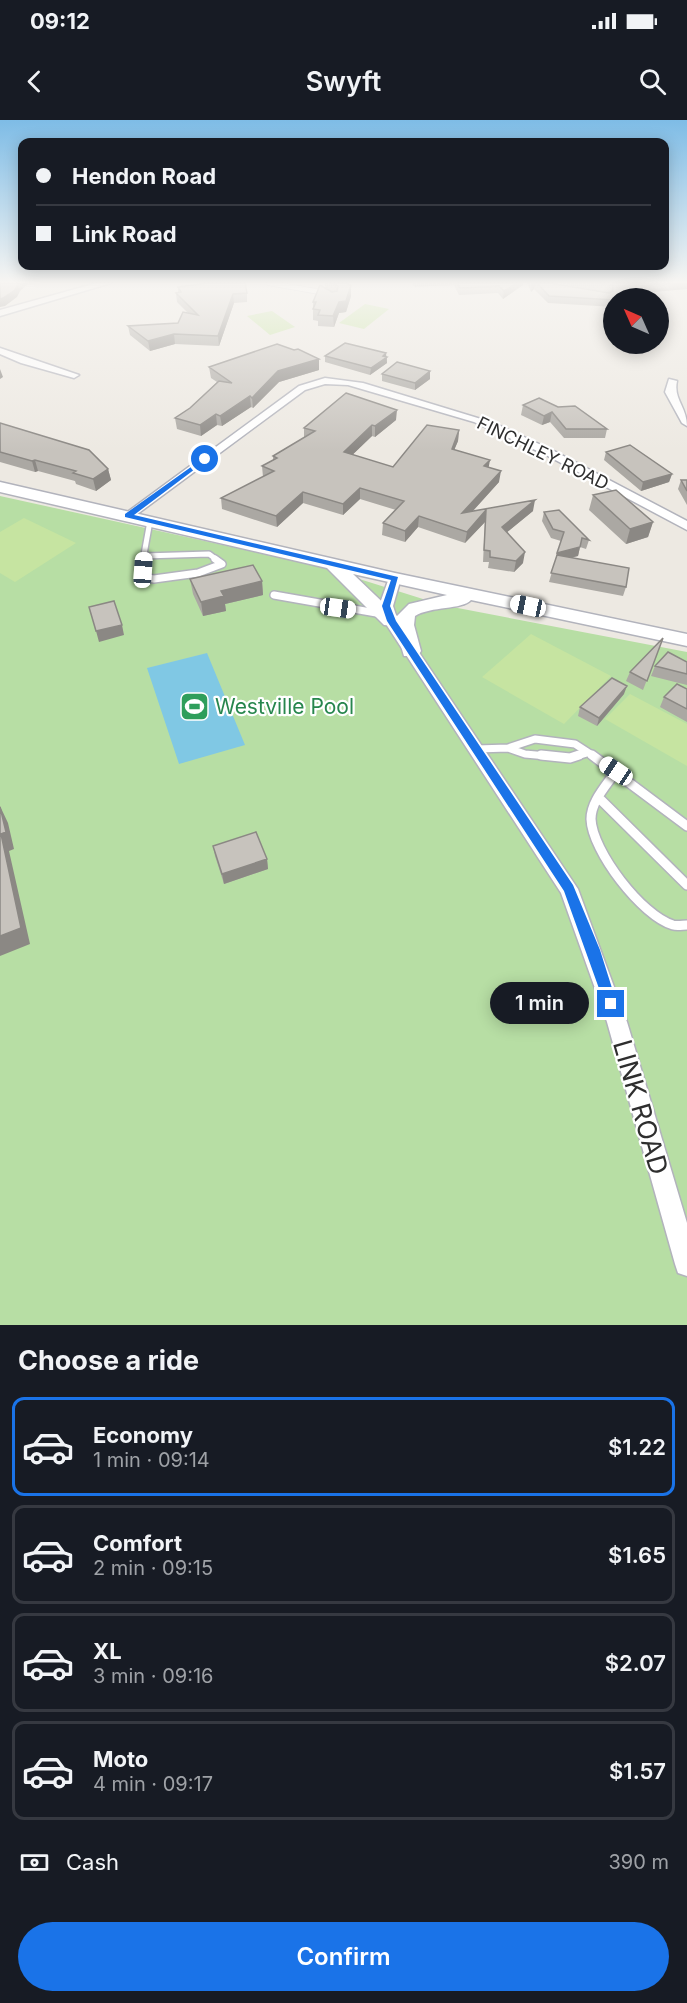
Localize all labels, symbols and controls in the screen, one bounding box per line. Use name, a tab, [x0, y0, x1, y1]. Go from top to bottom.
text: 09:12	[30, 8, 90, 34]
icon: back	[18, 65, 51, 98]
text: Swyft	[306, 65, 381, 98]
icon: search	[636, 65, 669, 98]
text: Hendon Road	[72, 163, 216, 189]
text: Link Road	[72, 221, 177, 247]
north arrow	[603, 288, 669, 354]
map controls	[603, 288, 669, 354]
street label: FINCHLEY ROAD	[474, 412, 612, 494]
route start	[191, 445, 218, 472]
car	[133, 551, 153, 589]
car	[509, 593, 547, 619]
car	[319, 597, 357, 619]
sports icon: Westville Pool	[178, 690, 210, 722]
place label: Westville Pool	[215, 694, 354, 719]
car	[596, 753, 636, 789]
callout: 1 min	[491, 983, 590, 1025]
route end	[597, 990, 624, 1017]
text: 1 min	[515, 991, 564, 1015]
street label: LINK ROAD	[607, 1036, 675, 1178]
text: Choose a ride	[18, 1344, 199, 1377]
icon: car	[21, 1420, 75, 1474]
text: Economy	[93, 1422, 193, 1448]
text: $1.22	[608, 1434, 666, 1460]
text: 1 min · 09:14	[93, 1448, 210, 1472]
icon: car	[21, 1528, 75, 1582]
text: Comfort	[93, 1530, 182, 1556]
text: $1.65	[608, 1542, 666, 1568]
text: 2 min · 09:15	[93, 1556, 213, 1580]
icon: car	[21, 1636, 75, 1690]
text: XL	[93, 1638, 122, 1664]
text: $2.07	[605, 1650, 666, 1676]
text: 3 min · 09:16	[93, 1664, 214, 1688]
icon: car	[21, 1744, 75, 1798]
text: Moto	[93, 1746, 148, 1772]
text: $1.57	[609, 1758, 666, 1784]
text: 4 min · 09:17	[93, 1772, 213, 1796]
icon: cash	[18, 1846, 51, 1879]
text: Cash	[66, 1849, 119, 1875]
text: 390 m	[608, 1850, 669, 1874]
button: Confirm	[18, 1922, 669, 1991]

